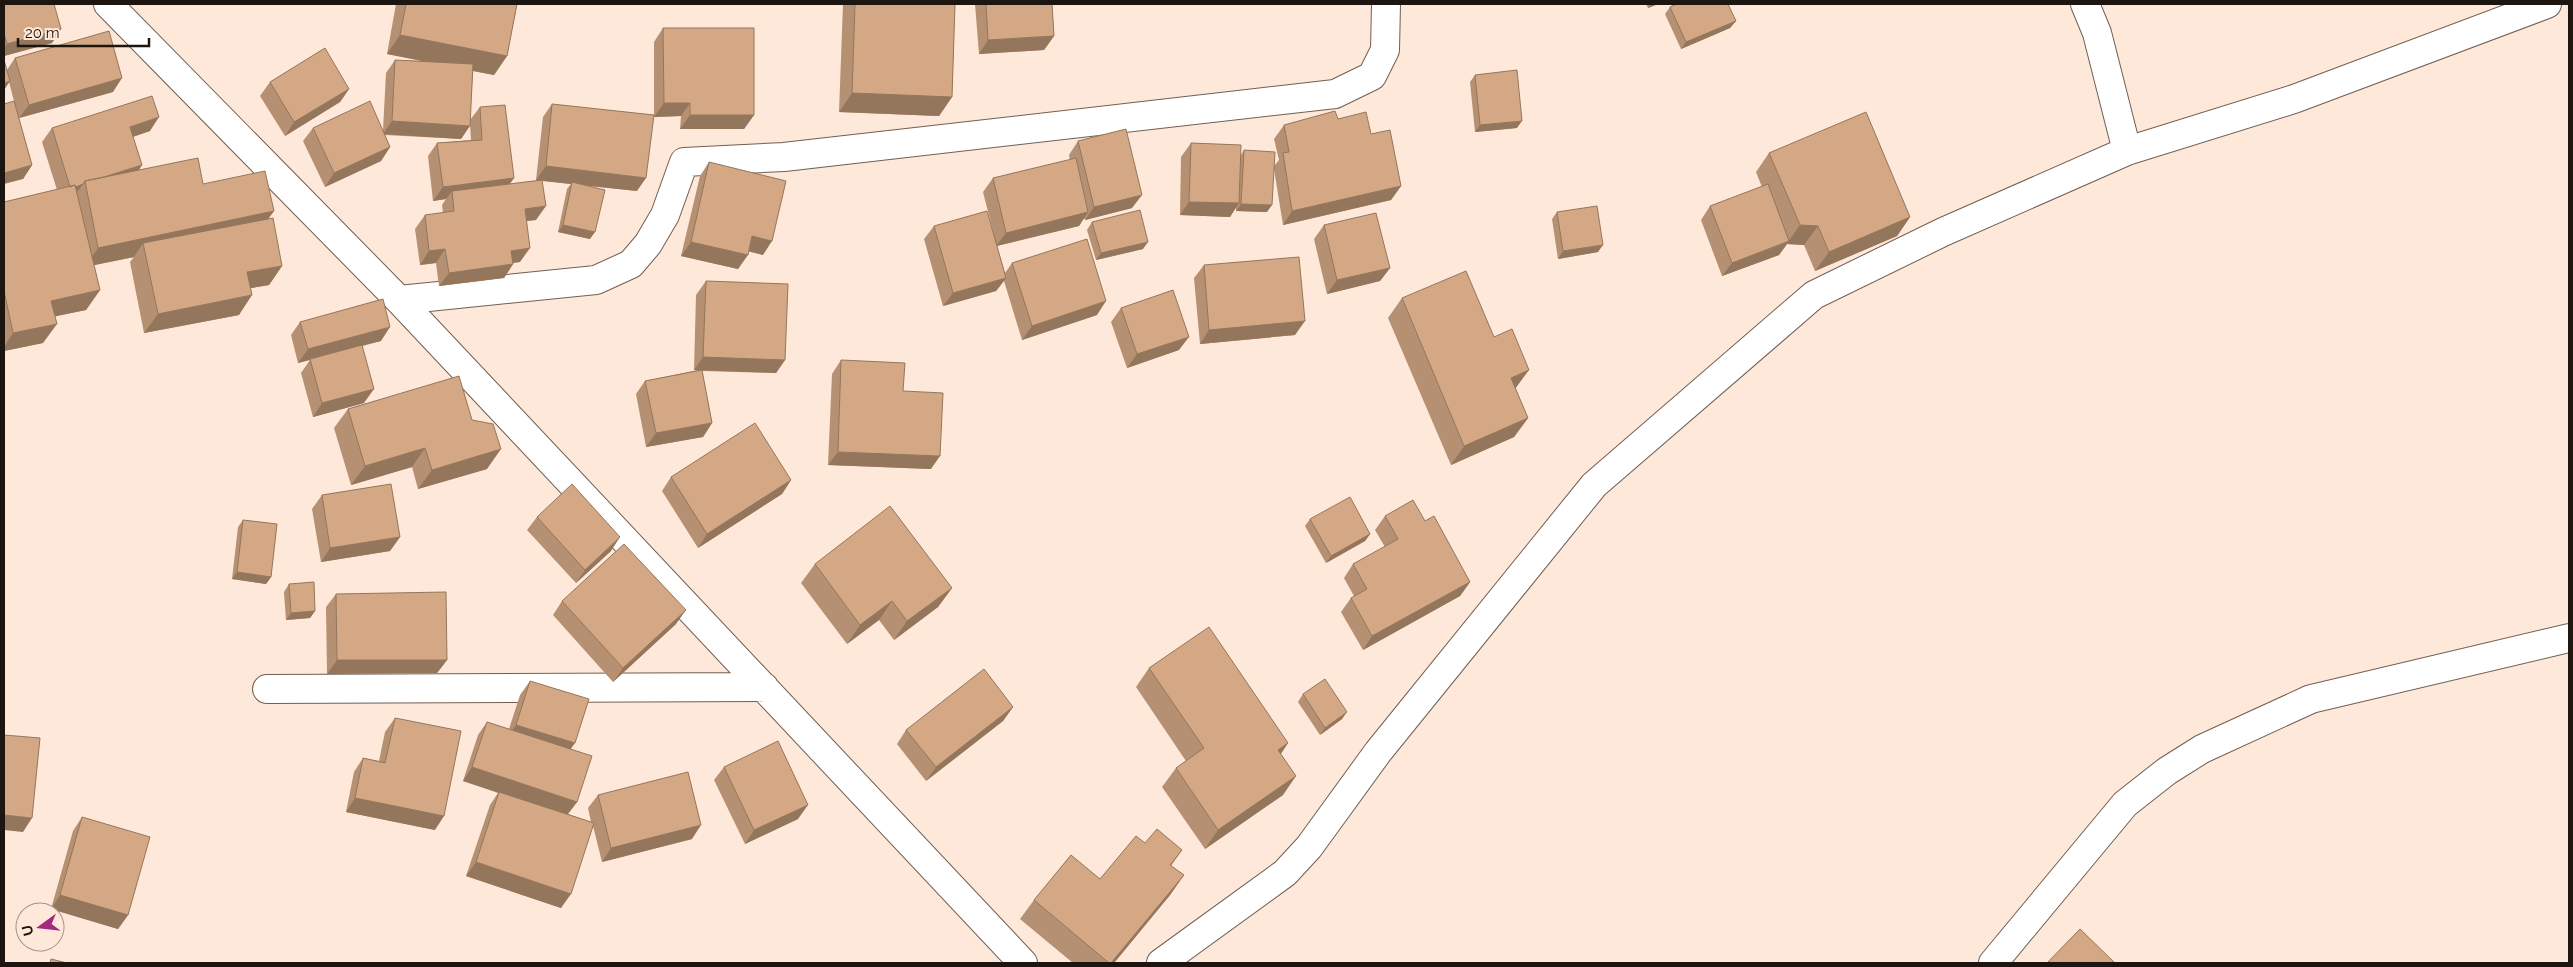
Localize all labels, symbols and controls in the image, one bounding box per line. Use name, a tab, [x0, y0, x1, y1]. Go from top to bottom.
scale bar	[18, 15, 149, 47]
text: 20 m	[25, 24, 60, 42]
north arrow	[15, 902, 65, 952]
text: U	[18, 923, 37, 938]

